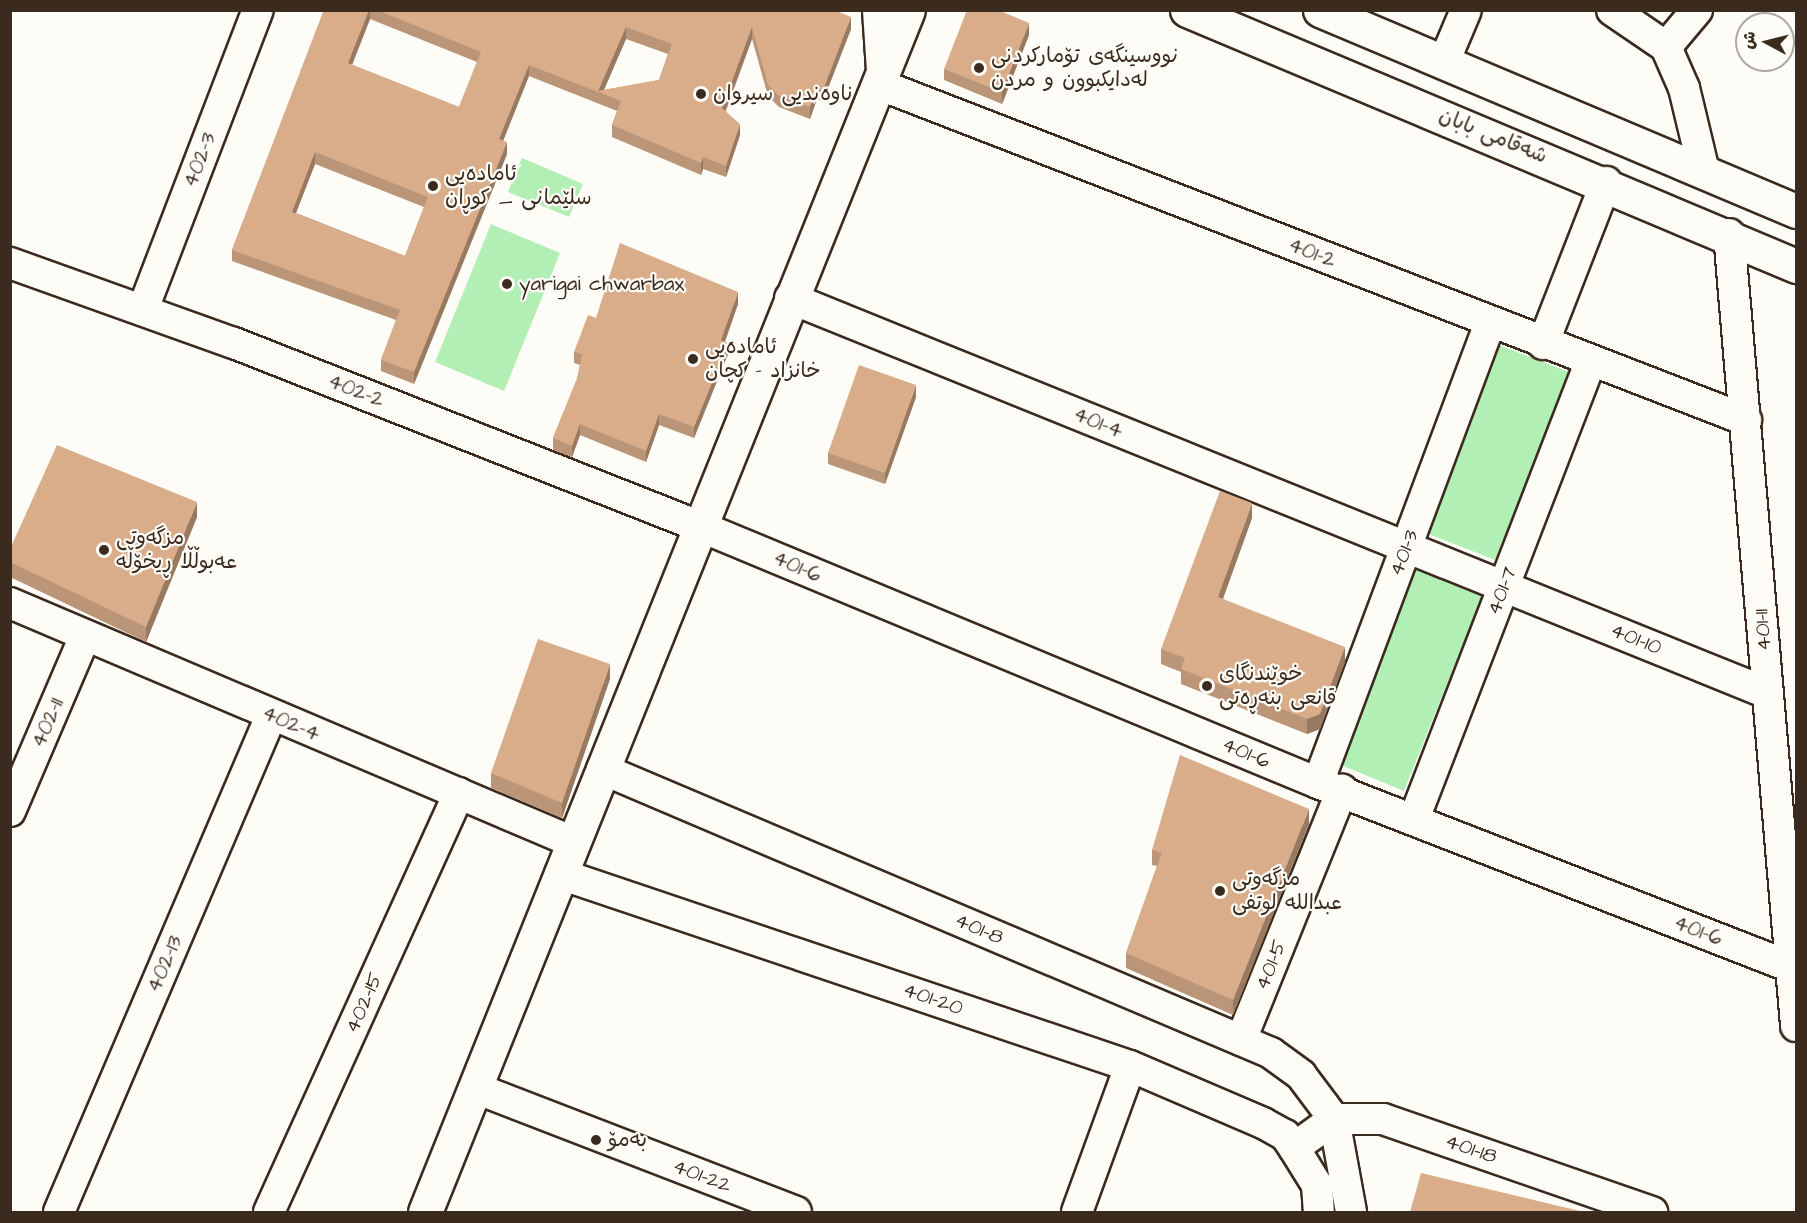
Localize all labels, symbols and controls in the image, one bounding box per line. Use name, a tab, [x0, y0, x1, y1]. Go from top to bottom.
north arrow	[1735, 12, 1795, 72]
text: ش	[1737, 30, 1761, 50]
place label: نووسینگەی تۆمارکردنی لەدایکبوون و مردن	[991, 43, 1179, 93]
marker: نووسینگەی تۆمارکردنی لەدایکبوون و مردن	[972, 61, 986, 75]
place label: ناوەندیی سیروان	[713, 81, 852, 107]
marker: ناوەندیی سیروان	[694, 87, 708, 101]
street label: شەقامی بابان	[1435, 103, 1551, 169]
street label: 402-3	[178, 129, 222, 191]
place label: ئامادەیی سلێمانی _ کوڕان	[445, 161, 592, 211]
marker: ئامادەیی سلێمانی _ کوڕان	[426, 179, 440, 193]
street label: 401-2	[1285, 232, 1339, 274]
place label: yarigai chwarbax	[519, 271, 684, 297]
marker: yarigai chwarbax	[500, 277, 514, 291]
place label: ئامادەیی خانزاد - کچان	[705, 334, 821, 384]
marker: ئامادەیی خانزاد - کچان	[686, 352, 700, 366]
street label: 402-2	[324, 369, 388, 413]
street label: 401-4	[1070, 402, 1126, 444]
place label: مزگەوتی عەبوڵڵا ڕیخۆڵە	[116, 525, 237, 575]
street label: 401-3	[1384, 526, 1424, 580]
marker: مزگەوتی عەبوڵڵا ڕیخۆڵە	[97, 543, 111, 557]
street label: 401-6	[769, 546, 825, 588]
street label: 401-7	[1481, 563, 1523, 619]
street label: 401-11	[1749, 608, 1777, 652]
street label: 401-10	[1607, 617, 1665, 661]
place label: خوێندنگای قانعی بنەڕەتی	[1219, 661, 1337, 711]
marker: خوێندنگای قانعی بنەڕەتی	[1200, 679, 1214, 693]
street label: 402-11	[26, 694, 70, 752]
street label: 402-4	[258, 701, 324, 747]
street label: 401-6	[1218, 732, 1274, 774]
place label: مزگەوتی عبداللە لوتفی	[1232, 866, 1342, 916]
marker: مزگەوتی عبداللە لوتفی	[1213, 884, 1227, 898]
street label: 401-8	[951, 908, 1007, 950]
street label: 401-6	[1670, 910, 1726, 952]
street label: 402-13	[142, 932, 188, 996]
street label: 401-5	[1250, 936, 1292, 994]
street label: 402-15	[340, 969, 388, 1037]
street label: 401-20	[900, 977, 966, 1021]
place label: بەمۆ	[608, 1127, 647, 1153]
street label: 401-18	[1442, 1128, 1500, 1170]
marker: بەمۆ	[589, 1133, 603, 1147]
street label: 401-22	[669, 1153, 735, 1199]

